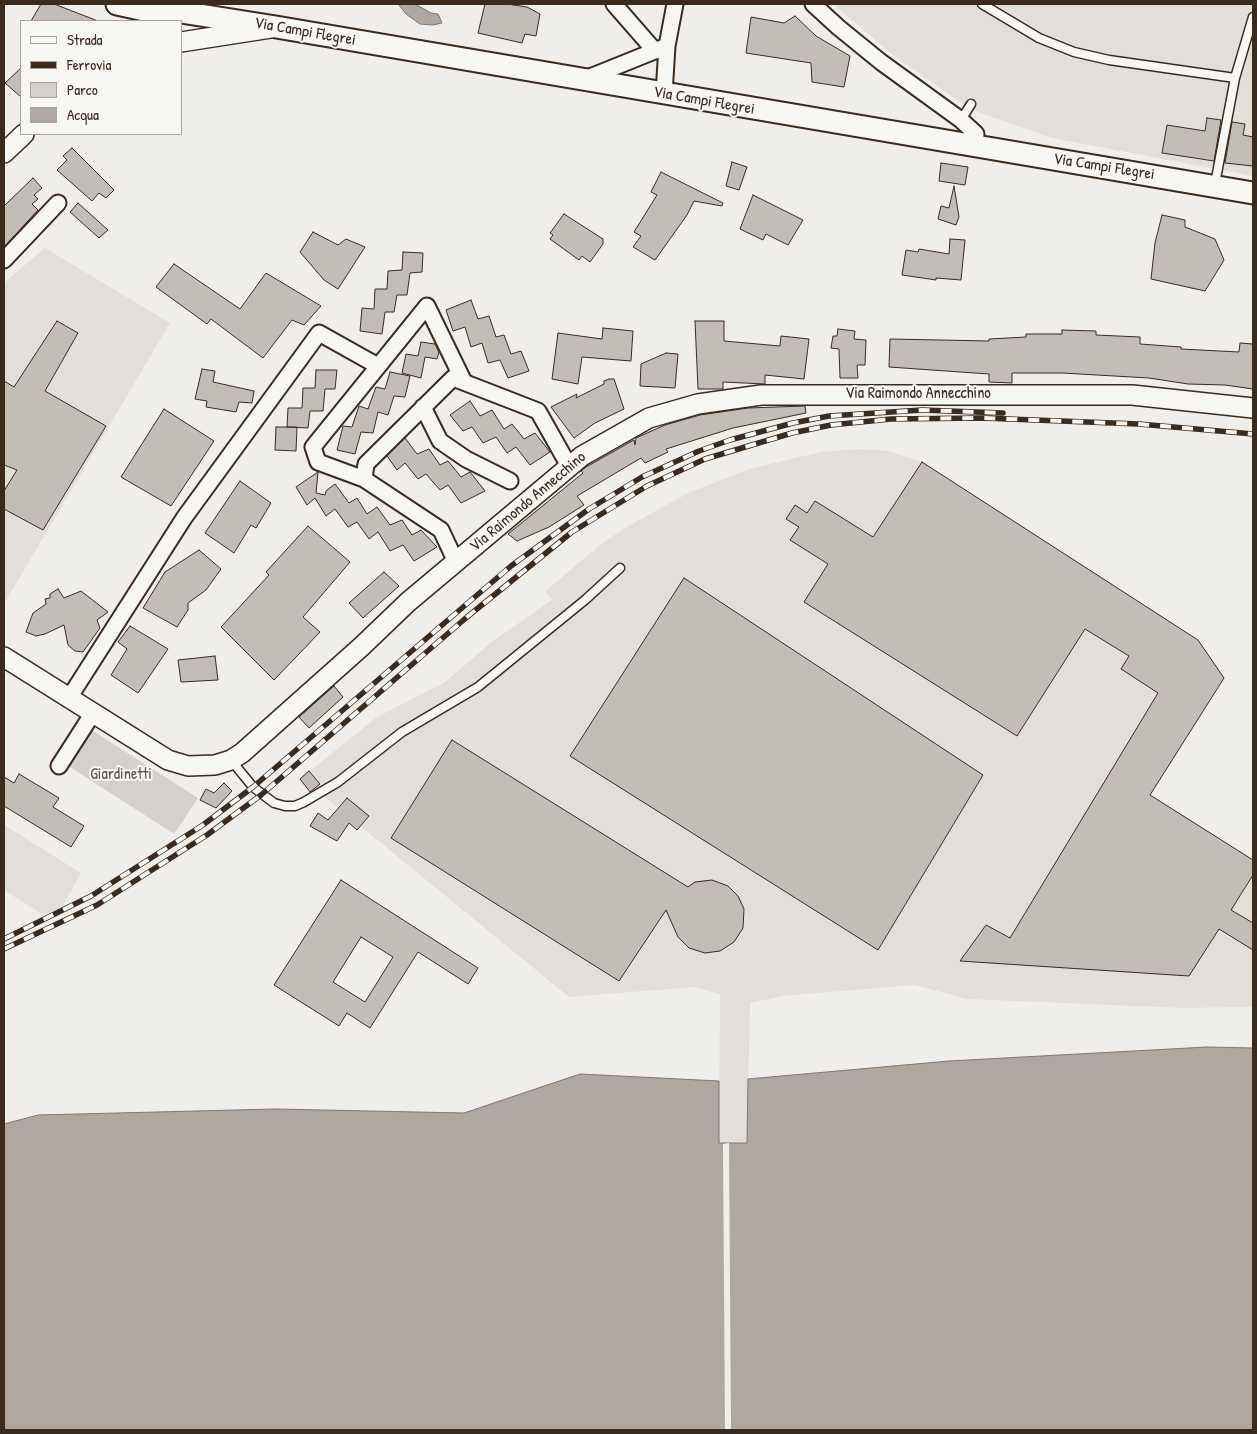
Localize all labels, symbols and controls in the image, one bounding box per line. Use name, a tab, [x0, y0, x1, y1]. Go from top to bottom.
street label: Via Campi Flegrei	[253, 14, 357, 50]
legend	[20, 20, 182, 135]
text: Strada	[67, 29, 102, 50]
text: Ferrovia	[67, 54, 111, 75]
text: Parco	[67, 79, 98, 100]
street label: Via Campi Flegrei	[652, 83, 756, 119]
text: Acqua	[67, 104, 99, 125]
street label: Via Campi Flegrei	[1052, 150, 1156, 184]
street label: Via Raimondo Annecchino	[845, 384, 991, 404]
street label: Via Raimondo Annecchino	[466, 448, 590, 556]
park label: Giardinetti	[90, 765, 152, 785]

